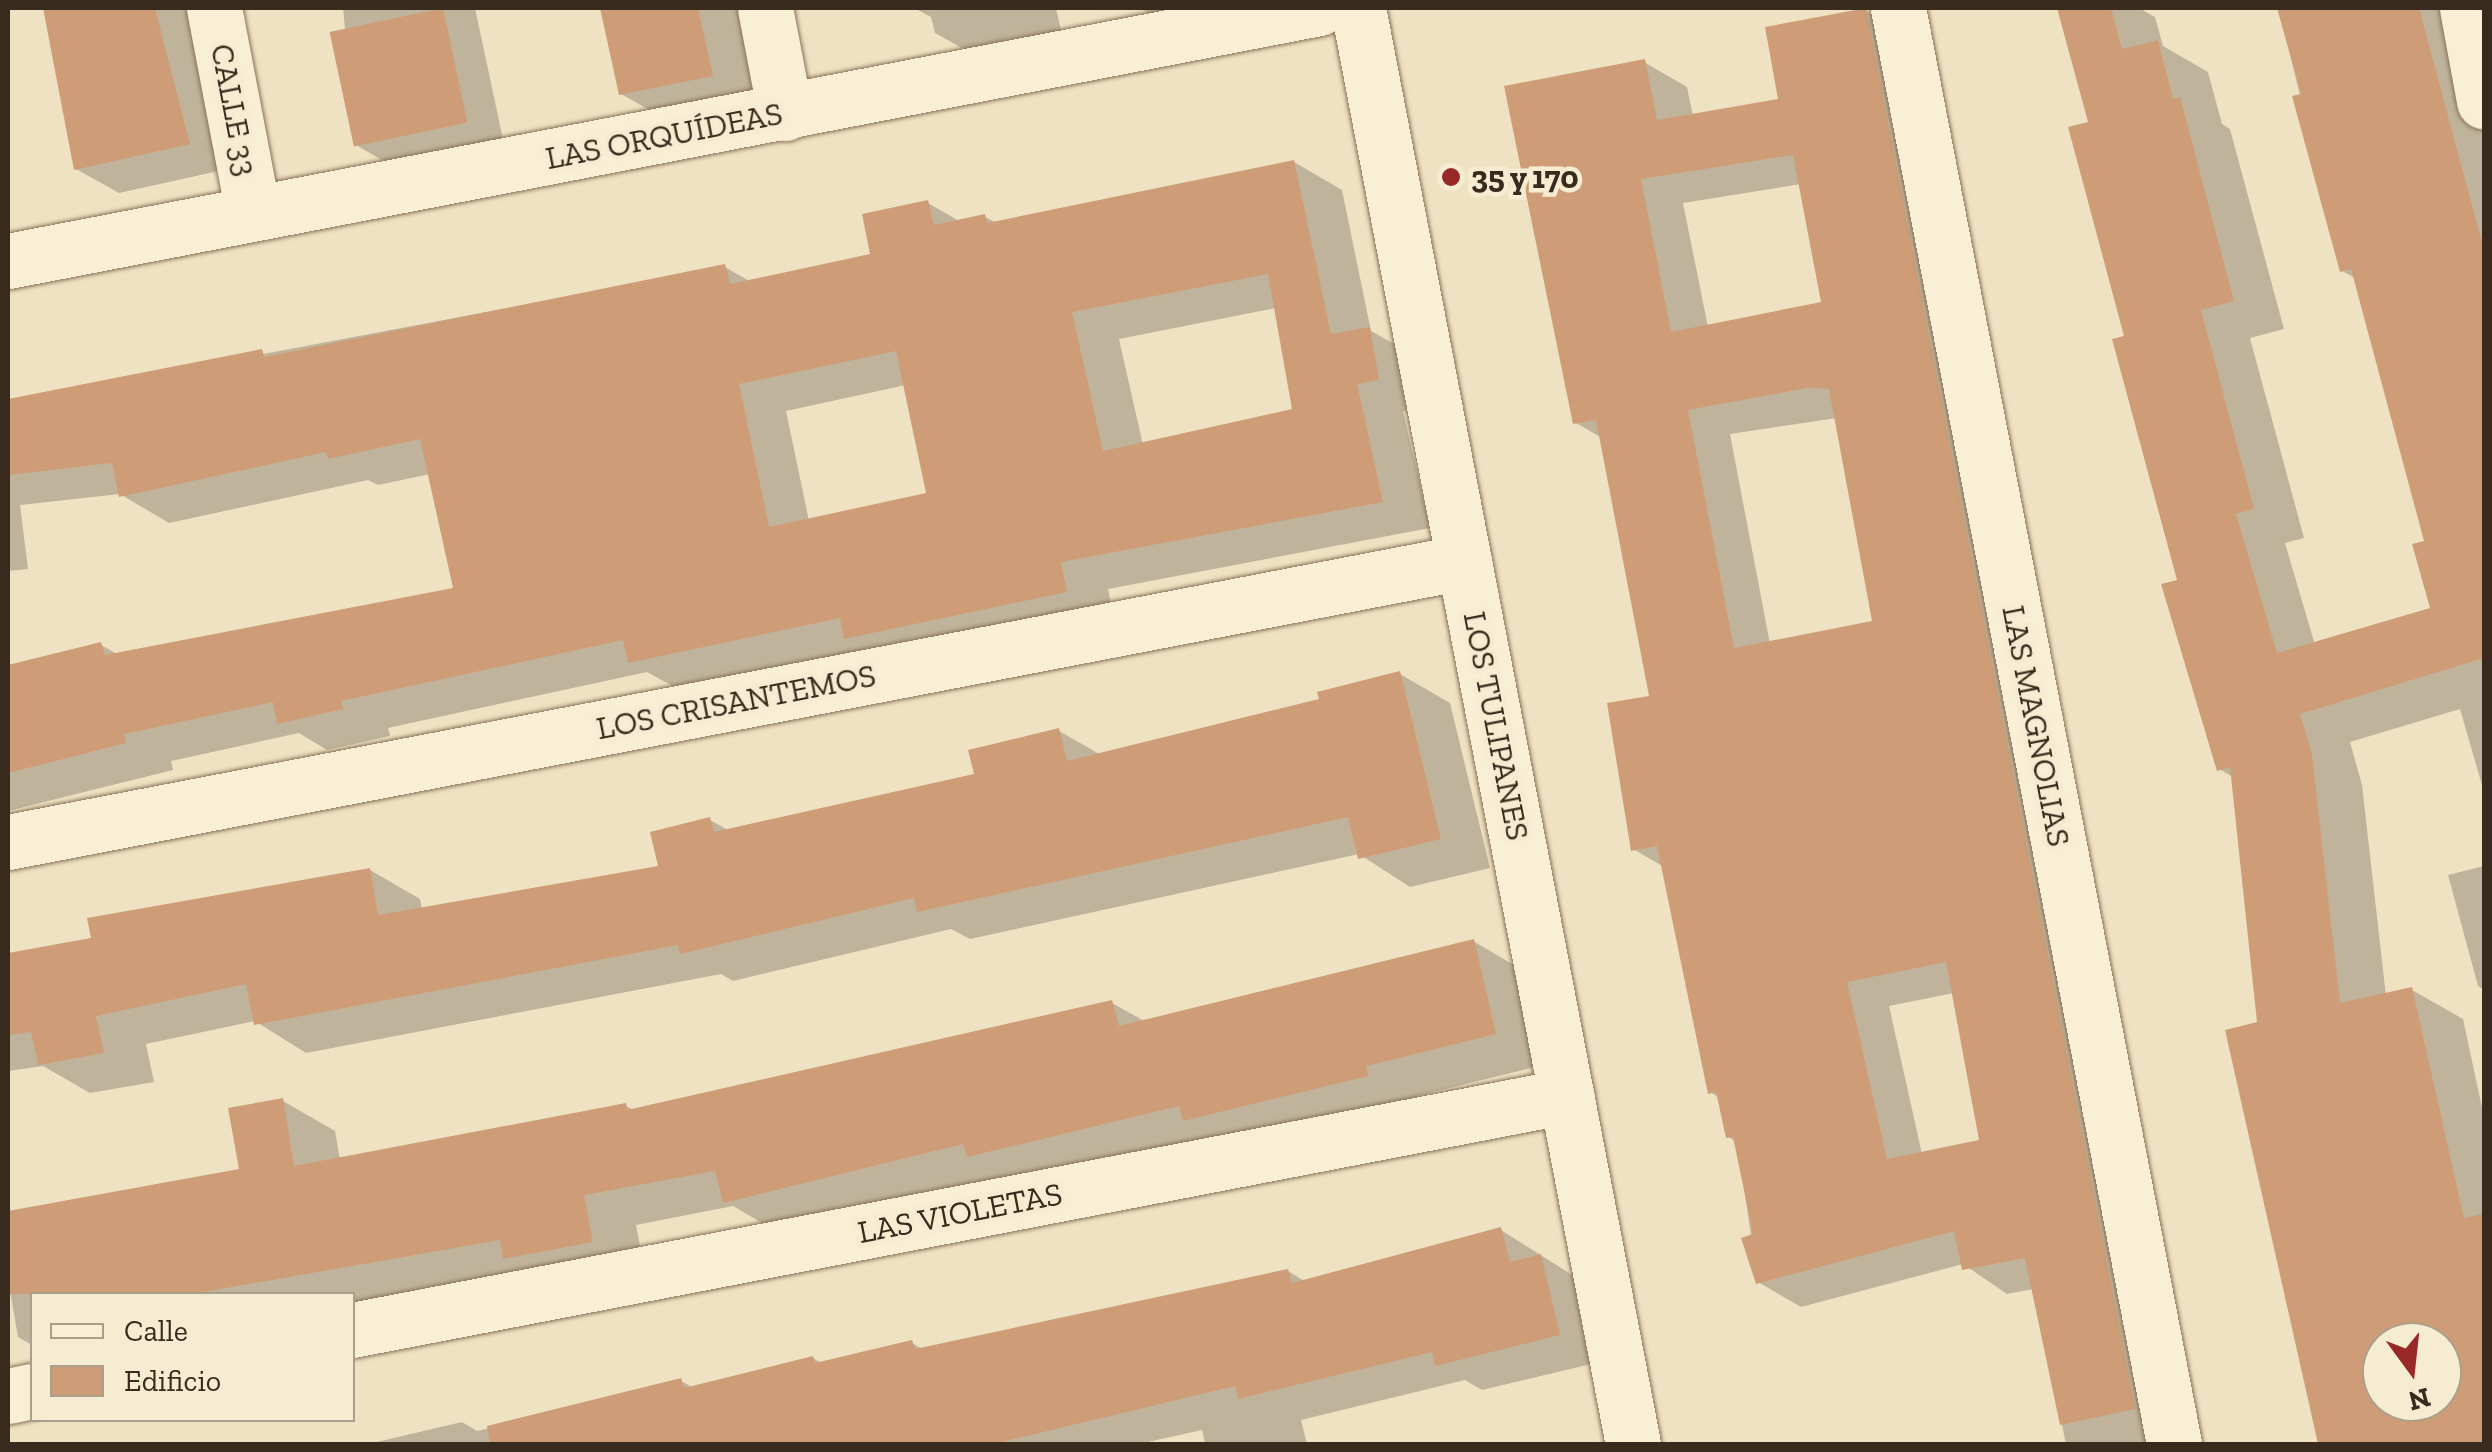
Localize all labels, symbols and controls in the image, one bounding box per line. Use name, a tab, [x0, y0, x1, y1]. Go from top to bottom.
street label: CALLE 33	[202, 41, 266, 179]
street label: LAS ORQUÍDEAS	[542, 94, 786, 178]
place label: 35 y 170	[1471, 158, 1580, 196]
marker: 35 y 170	[1440, 166, 1462, 188]
street label: LAS MAGNOLIAS	[1994, 602, 2078, 850]
street label: LOS TULIPANES	[1455, 608, 1537, 844]
street label: LOS CRISANTEMOS	[593, 656, 879, 748]
street label: LAS VIOLETAS	[854, 1174, 1066, 1252]
legend	[30, 1292, 355, 1422]
text: Calle	[124, 1313, 188, 1349]
north arrow	[2362, 1322, 2462, 1422]
text: Edificio	[124, 1363, 221, 1399]
text: N	[2405, 1381, 2434, 1418]

